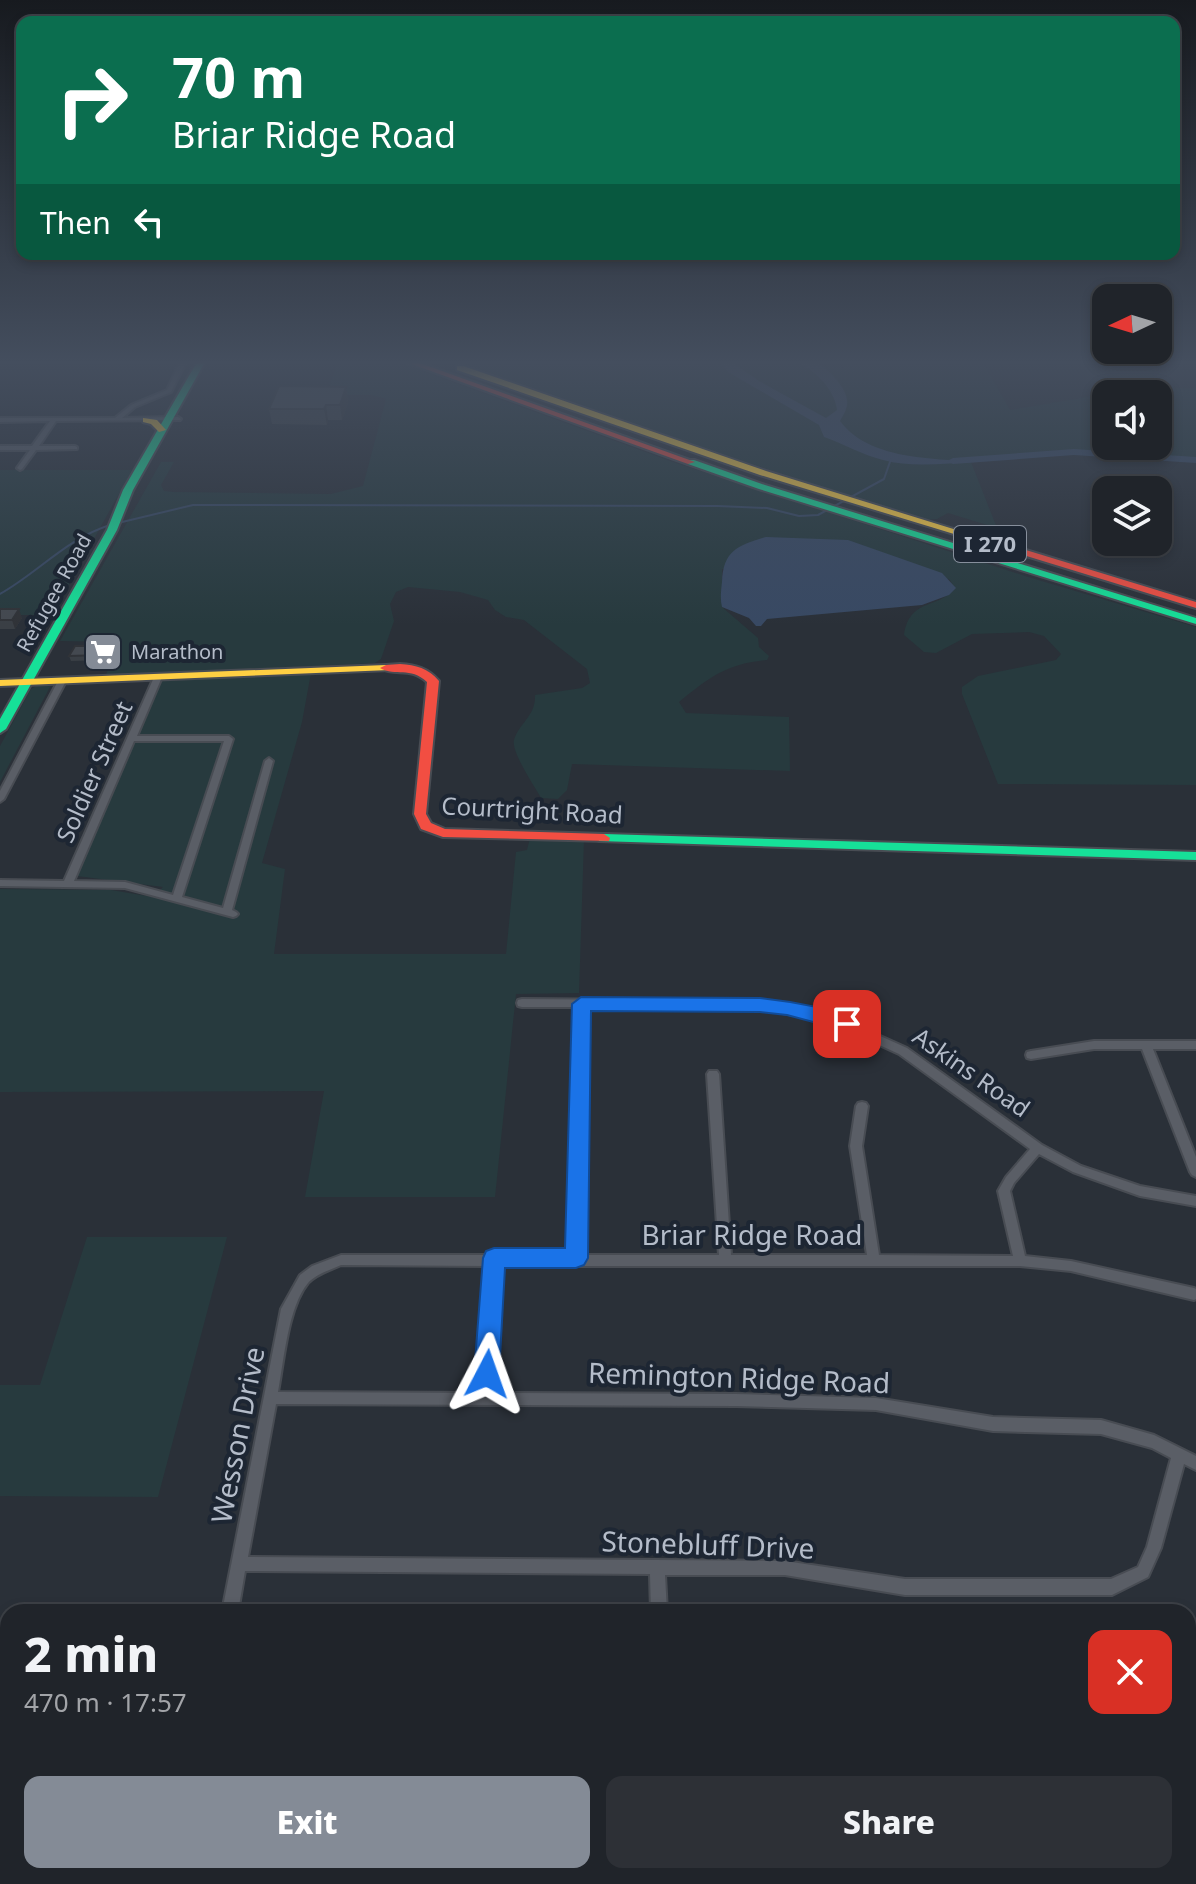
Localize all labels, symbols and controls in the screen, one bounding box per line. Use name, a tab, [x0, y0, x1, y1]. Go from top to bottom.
text: 70 m	[172, 38, 305, 114]
icon: right	[40, 48, 144, 152]
text: Briar Ridge Road	[172, 110, 456, 159]
icon: left	[127, 200, 171, 244]
text: Then	[40, 202, 111, 243]
north arrow	[1092, 284, 1172, 364]
map controls	[1092, 284, 1172, 556]
button: sound	[1092, 380, 1172, 460]
button: layers	[1092, 476, 1172, 556]
road number: I 270	[954, 526, 1026, 562]
street label: Refugee Road	[10, 529, 97, 657]
supermarket icon: Marathon	[82, 631, 124, 673]
place label: Marathon	[131, 638, 223, 665]
street label: Soldier Street	[48, 695, 140, 847]
street label: Courtright Road	[441, 788, 624, 831]
pin	[813, 990, 881, 1058]
icon: arrive	[825, 1002, 869, 1046]
street label: Askins Road	[907, 1019, 1037, 1124]
street label: Briar Ridge Road	[642, 1215, 862, 1253]
position arrow	[445, 1332, 529, 1416]
street label: Wesson Drive	[201, 1343, 273, 1526]
street label: Remington Ridge Road	[587, 1353, 891, 1401]
street label: Stonebluff Drive	[601, 1521, 815, 1567]
text: 2 min	[24, 1621, 158, 1686]
button: close	[1088, 1630, 1172, 1714]
text: 470 m · 17:57	[24, 1684, 187, 1720]
button: Exit	[24, 1776, 590, 1868]
button: Share	[606, 1776, 1172, 1868]

